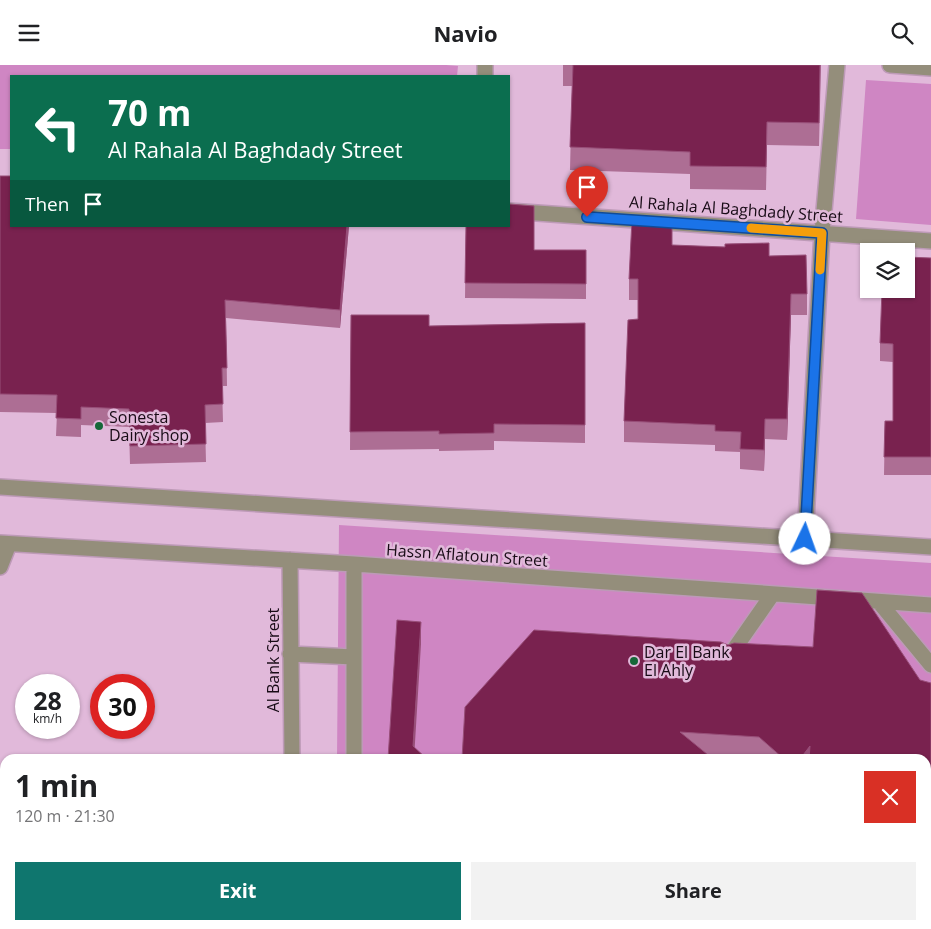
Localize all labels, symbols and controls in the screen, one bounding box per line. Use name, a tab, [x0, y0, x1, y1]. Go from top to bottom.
text: Navio	[433, 18, 498, 48]
icon: menu	[15, 19, 43, 47]
icon: search	[888, 19, 916, 47]
text: 70 m	[108, 89, 191, 136]
icon: left	[25, 95, 90, 160]
text: Al Rahala Al Baghdady Street	[108, 134, 403, 164]
pin	[566, 166, 608, 217]
icon: arrive	[573, 173, 601, 201]
icon: arrive	[79, 190, 107, 218]
text: Then	[25, 191, 69, 217]
street label: Al Rahala Al Baghdady Street	[628, 191, 844, 227]
map controls	[860, 243, 915, 298]
button: layers	[860, 243, 915, 298]
place label: Sonesta Dairy shop	[109, 406, 189, 446]
marker: Sonesta Dairy shop	[93, 420, 105, 432]
position arrow	[778, 512, 830, 564]
street label: Hassn Aflatoun Street	[385, 538, 549, 572]
street label: Al Bank Street	[262, 607, 284, 712]
place label: Dar El Bank El Ahly	[644, 641, 730, 681]
marker: Dar El Bank El Ahly	[628, 655, 640, 667]
speed limit sign: 30	[90, 674, 155, 739]
text: 28	[33, 683, 62, 717]
text: km/h	[33, 710, 62, 727]
text: 1 min	[15, 765, 98, 806]
button: close	[864, 771, 916, 823]
text: 120 m · 21:30	[15, 805, 115, 827]
button: Exit	[15, 862, 461, 920]
button: Share	[471, 862, 916, 920]

